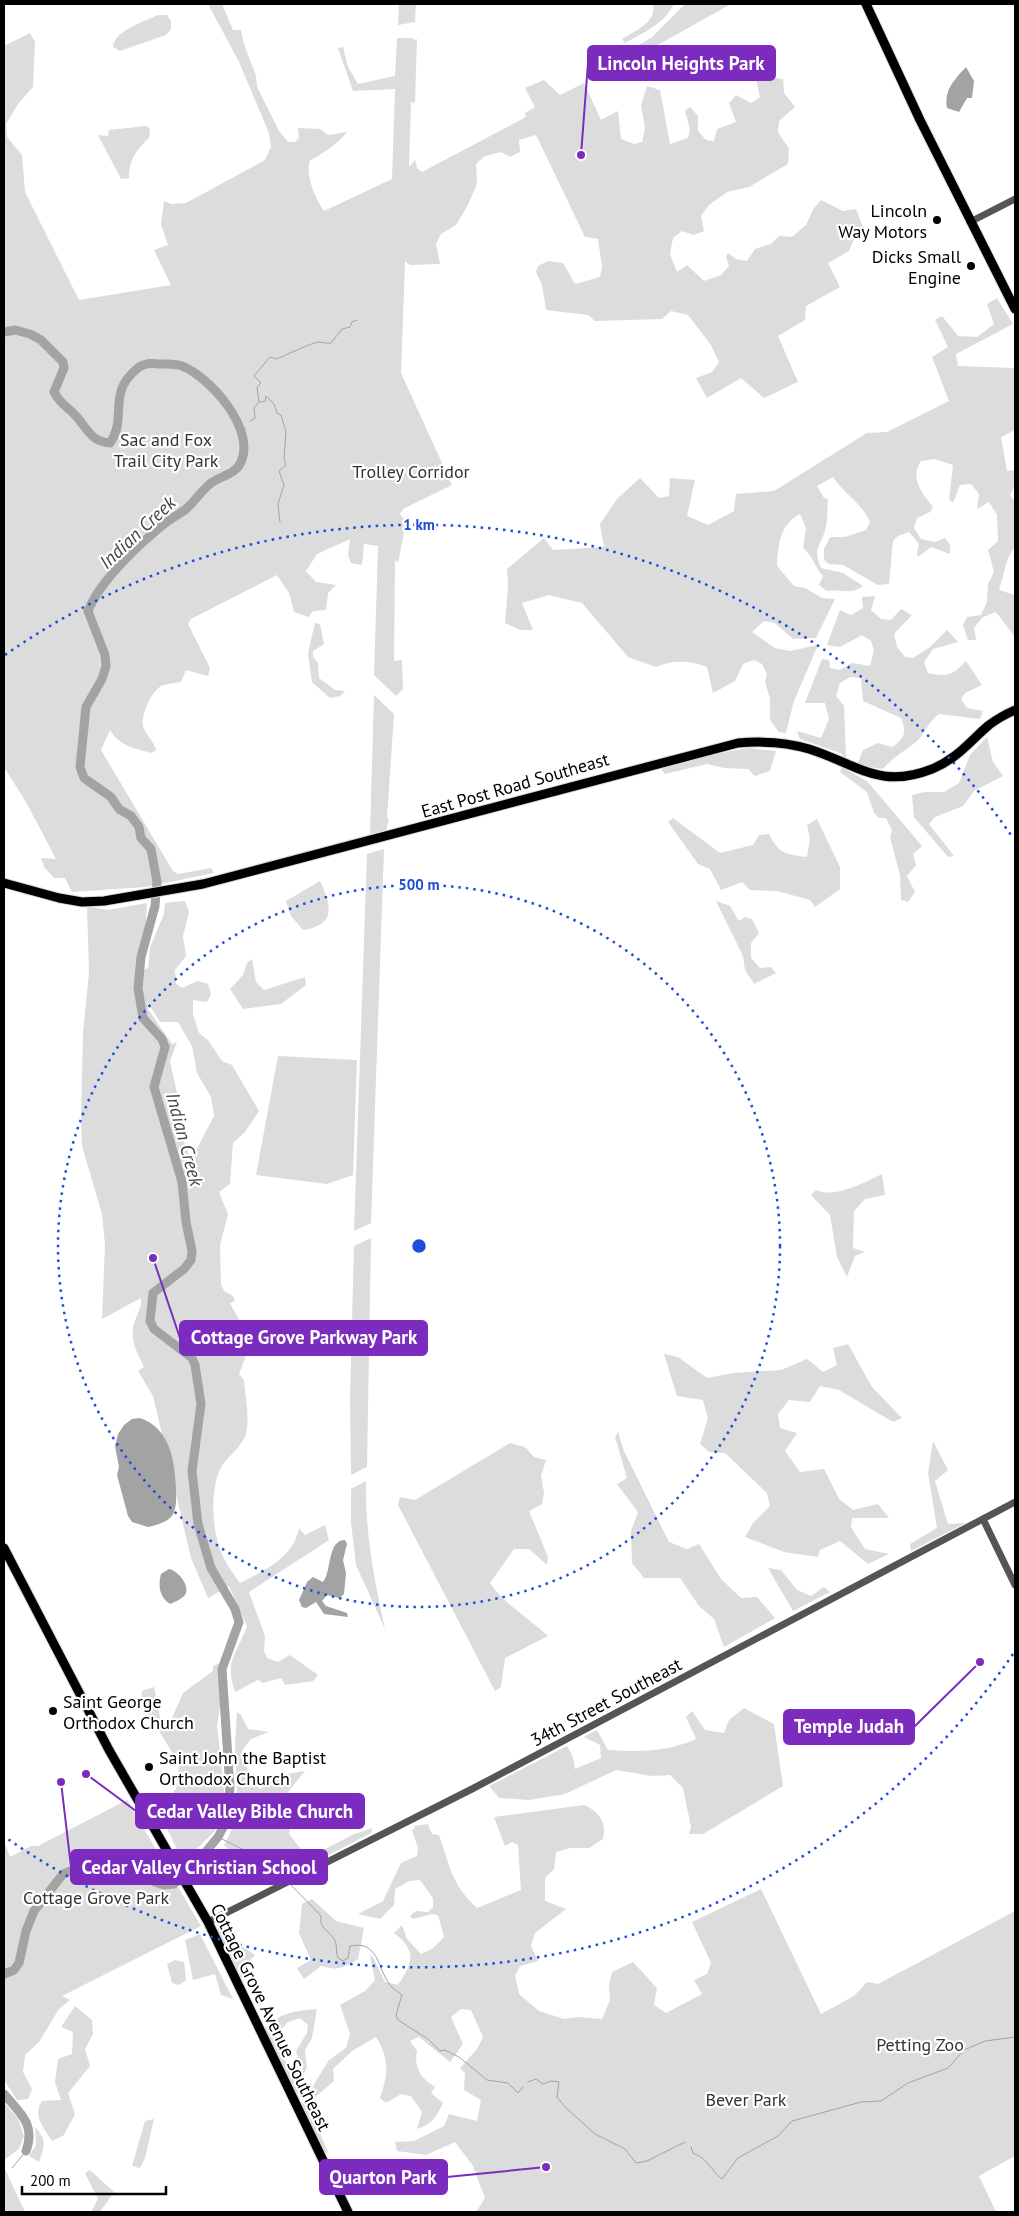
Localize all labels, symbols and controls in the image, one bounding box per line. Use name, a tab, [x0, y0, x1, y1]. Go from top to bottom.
callout: Lincoln Heights Park	[588, 46, 775, 80]
text: Lincoln Heights Park	[598, 51, 765, 75]
place label: Lincoln Way Motors	[838, 199, 927, 243]
marker: Lincoln Way Motors	[931, 214, 943, 226]
place label: Dicks Small Engine	[872, 245, 962, 289]
marker: Dicks Small Engine	[965, 260, 977, 272]
park label: Sac and Fox Trail City Park	[114, 428, 219, 472]
park label: Trolley Corridor	[352, 460, 470, 483]
water label: Indian Creek	[94, 489, 181, 574]
text: 1 km	[403, 515, 435, 534]
street label: East Post Road Southeast	[419, 747, 611, 823]
text: 500 m	[398, 875, 440, 894]
water label: Indian Creek	[161, 1089, 209, 1190]
centre of rings	[410, 1237, 428, 1255]
callout: Cottage Grove Parkway Park	[180, 1321, 427, 1355]
text: Cottage Grove Parkway Park	[191, 1325, 418, 1349]
street label: 34th Street Southeast	[527, 1652, 685, 1752]
place label: Saint George Orthodox Church	[63, 1690, 194, 1734]
marker: Saint George Orthodox Church	[47, 1705, 59, 1717]
callout: Temple Judah	[784, 1710, 914, 1744]
text: Temple Judah	[794, 1714, 904, 1738]
place label: Saint John the Baptist Orthodox Church	[159, 1746, 326, 1790]
marker: Saint John the Baptist Orthodox Church	[143, 1761, 155, 1773]
callout: Cedar Valley Bible Church	[136, 1794, 364, 1828]
text: Cedar Valley Bible Church	[147, 1799, 353, 1823]
callout: Cedar Valley Christian School	[71, 1850, 327, 1884]
text: Cedar Valley Christian School	[81, 1855, 317, 1879]
park label: Cottage Grove Park	[23, 1886, 169, 1909]
street label: Cottage Grove Avenue Southeast	[206, 1900, 336, 2134]
park label: Petting Zoo	[876, 2033, 964, 2056]
park label: Bever Park	[706, 2088, 787, 2111]
callout: Quarton Park	[320, 2160, 447, 2194]
scale bar	[22, 2164, 166, 2196]
text: Quarton Park	[329, 2165, 437, 2189]
text: 200 m	[30, 2171, 71, 2190]

